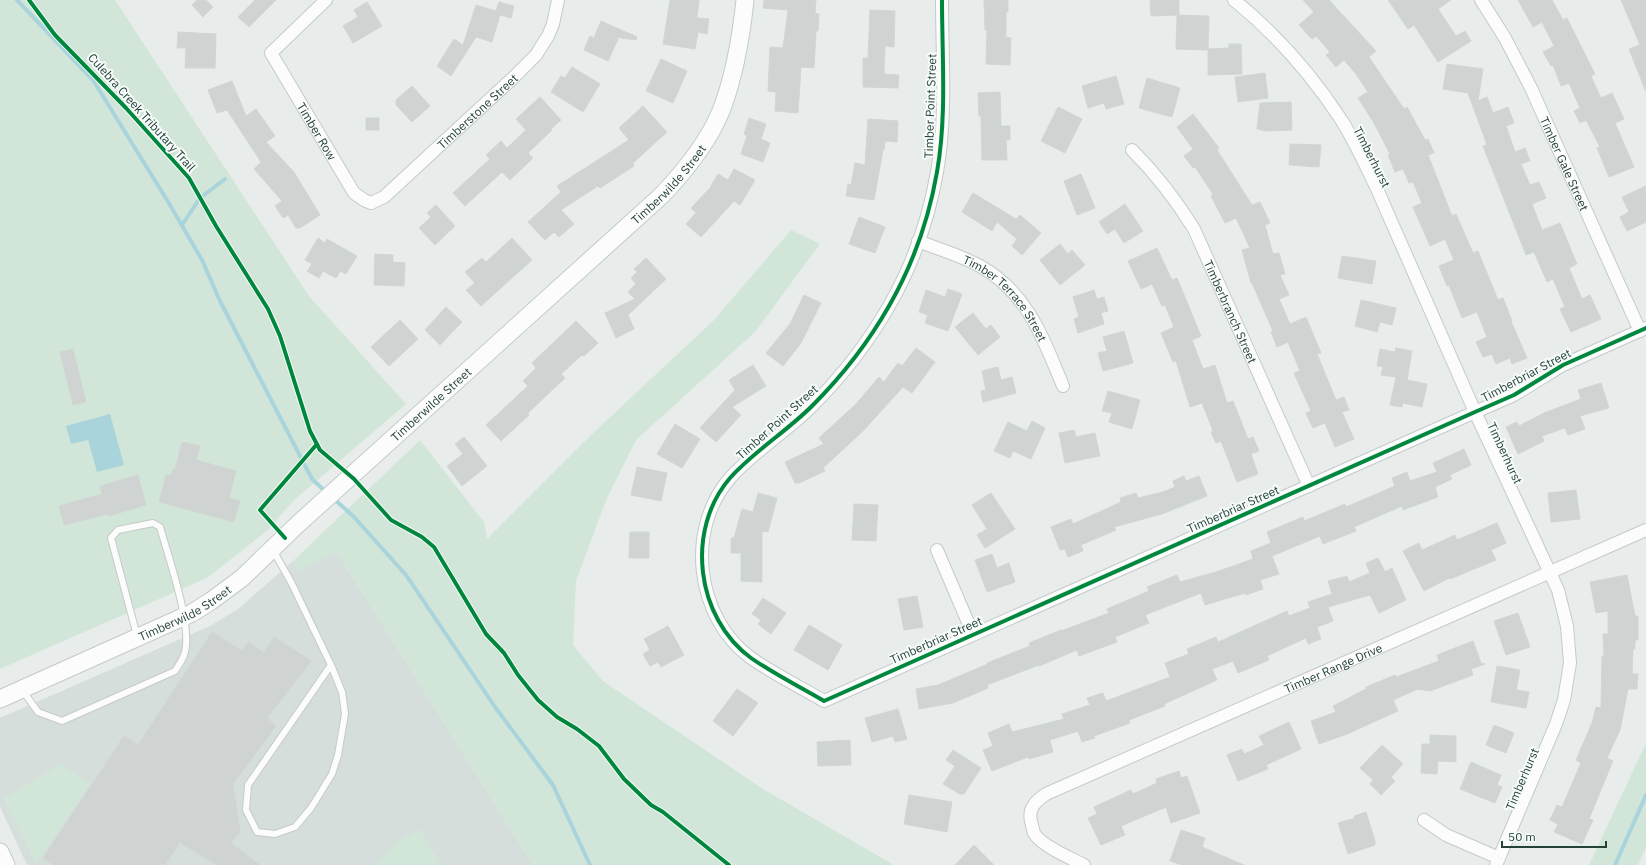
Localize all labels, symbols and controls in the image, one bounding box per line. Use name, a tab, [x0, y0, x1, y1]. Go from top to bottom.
street label: Culebra Creek Tributary Trail	[85, 50, 199, 174]
street label: Timber Point Street	[921, 53, 939, 159]
street label: Timberstone Street	[434, 70, 521, 152]
street label: Timber Row	[294, 99, 340, 163]
street label: Timber Gale Street	[1537, 114, 1592, 213]
street label: Timberhurst	[1350, 124, 1394, 190]
street label: Timberwilde Street	[628, 142, 709, 227]
street label: Timber Terrace Street	[961, 251, 1051, 344]
street label: Timberbranch Street	[1201, 257, 1261, 365]
street label: Timberbriar Street	[1479, 345, 1573, 405]
street label: Timberwilde Street	[387, 364, 474, 444]
street label: Timber Point Street	[733, 381, 821, 463]
street label: Timberhurst	[1484, 420, 1526, 486]
street label: Timberbriar Street	[1185, 482, 1281, 536]
street label: Timberwilde Street	[136, 581, 234, 644]
street label: Timberbriar Street	[888, 613, 984, 667]
street label: Timber Range Drive	[1282, 639, 1385, 696]
street label: Timberhurst	[1502, 746, 1542, 812]
scale bar	[1502, 823, 1606, 849]
text: 50 m	[1508, 829, 1536, 844]

